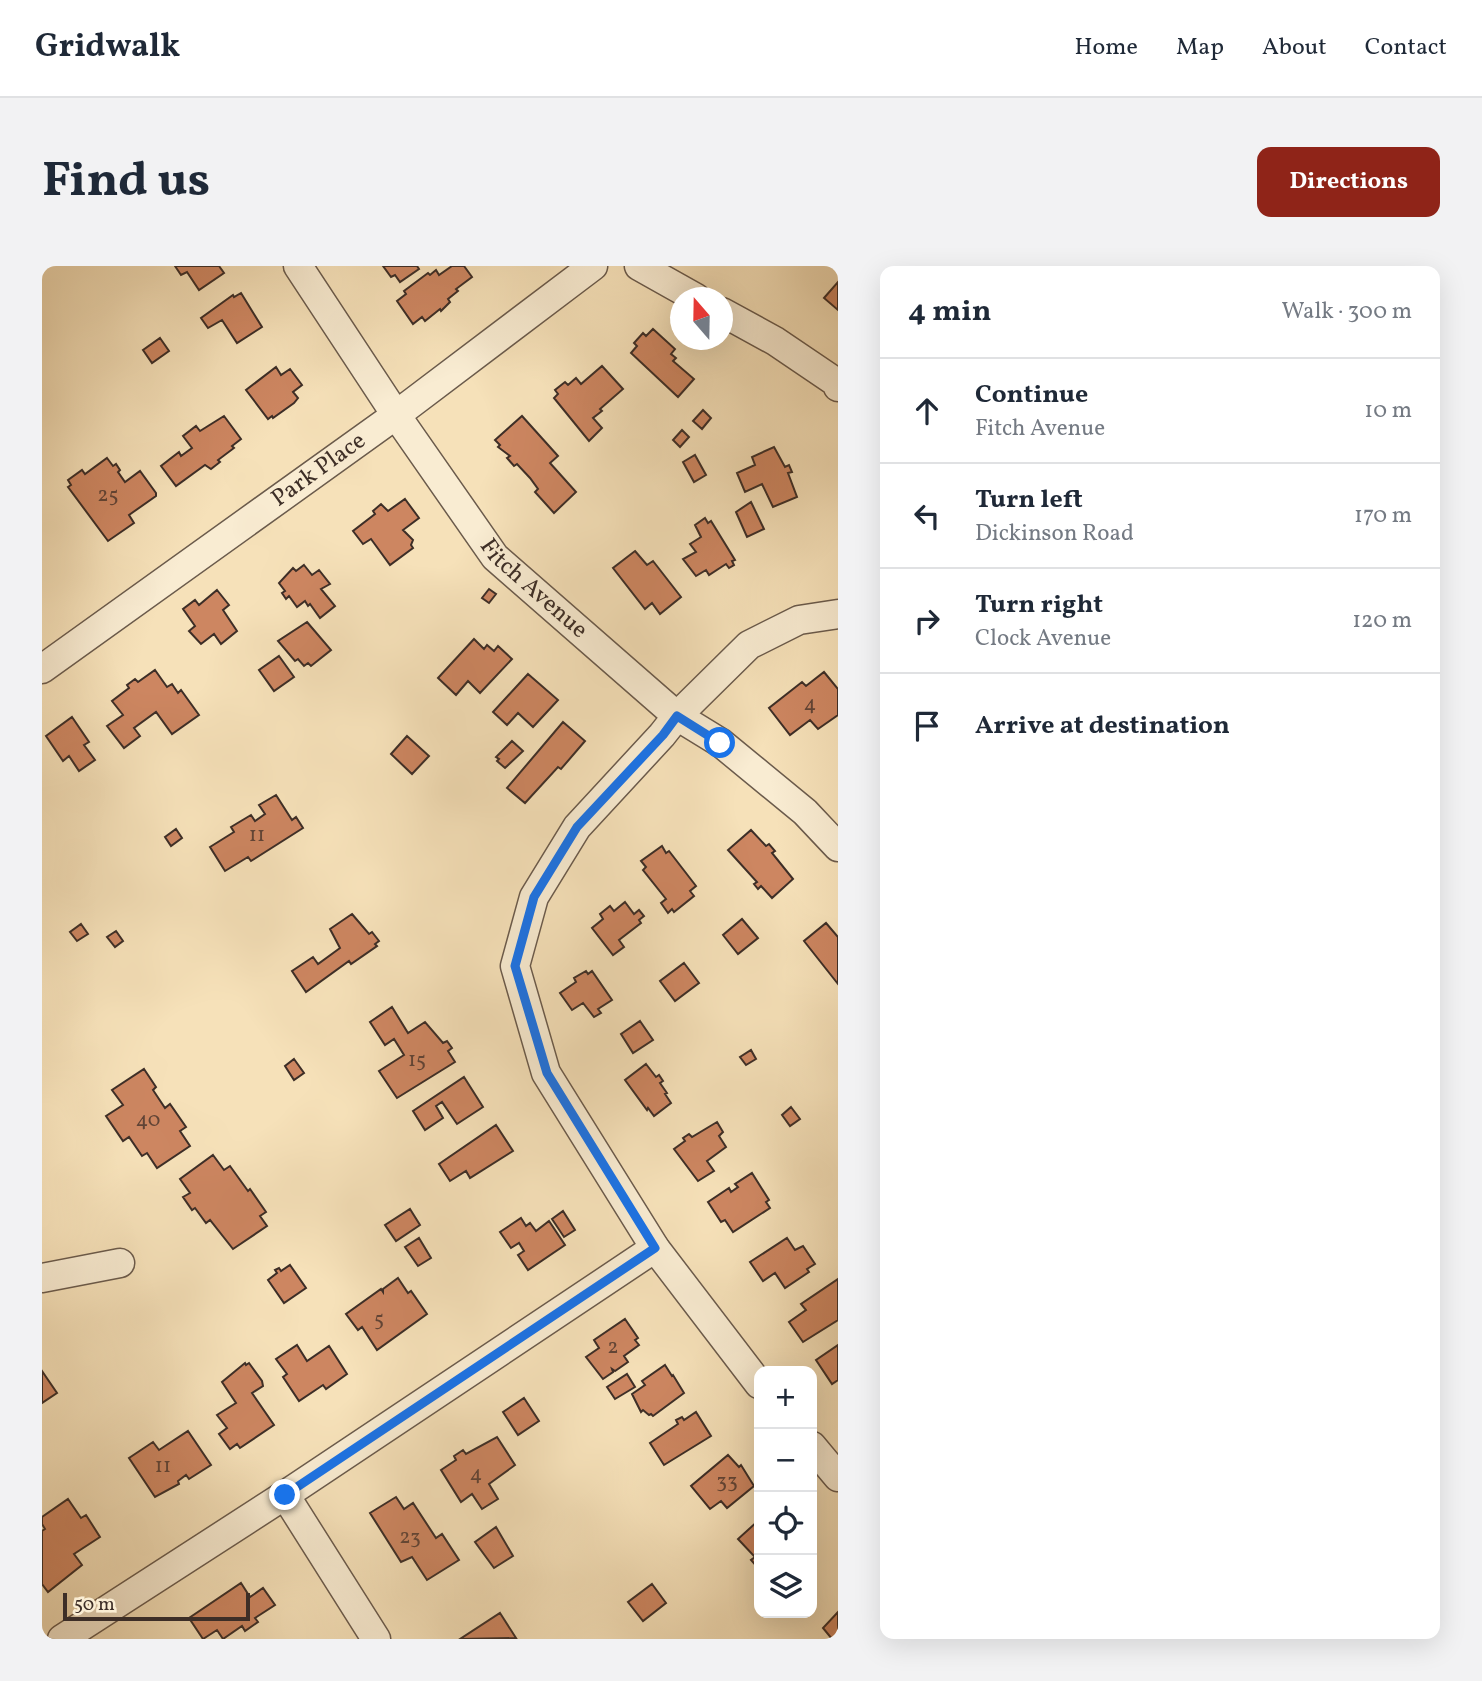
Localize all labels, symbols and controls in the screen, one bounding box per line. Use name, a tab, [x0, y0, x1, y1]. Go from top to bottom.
text: Gridwalk	[35, 25, 180, 71]
text: Home	[1074, 31, 1138, 65]
text: Map	[1176, 31, 1224, 65]
text: About	[1262, 31, 1327, 65]
text: Contact	[1365, 31, 1447, 65]
button: Directions	[1257, 147, 1440, 217]
text: Find us	[42, 148, 210, 217]
north arrow	[670, 287, 733, 350]
text: 4 min	[908, 291, 992, 333]
text: Walk · 300 m	[1282, 296, 1412, 328]
text: Continue	[975, 377, 1088, 413]
icon: ahead	[908, 392, 946, 430]
text: 10 m	[1364, 395, 1412, 427]
text: Fitch Avenue	[975, 413, 1105, 445]
street label: Park Place	[265, 425, 373, 516]
house number: 25	[97, 481, 119, 510]
text: Turn left	[975, 482, 1083, 518]
icon: left	[908, 497, 946, 535]
text: 170 m	[1354, 500, 1412, 532]
text: Dickinson Road	[975, 518, 1134, 550]
street label: Fitch Avenue	[471, 532, 595, 647]
text: Turn right	[975, 587, 1103, 623]
icon: right	[908, 602, 946, 640]
text: 120 m	[1352, 605, 1412, 637]
text: Clock Avenue	[975, 623, 1111, 655]
house number: 4	[804, 690, 816, 719]
icon: arrive	[908, 707, 946, 745]
text: Arrive at destination	[975, 708, 1230, 744]
route start	[704, 727, 735, 758]
house number: 11	[249, 821, 265, 850]
house number: 15	[408, 1046, 426, 1075]
house number: 40	[136, 1106, 160, 1135]
house number: 5	[374, 1305, 384, 1334]
house number: 2	[607, 1333, 619, 1362]
map controls	[754, 1366, 817, 1618]
button: +	[754, 1366, 817, 1429]
button: −	[754, 1429, 817, 1492]
house number: 11	[155, 1452, 171, 1481]
house number: 4	[470, 1460, 482, 1489]
house number: 33	[716, 1467, 738, 1496]
route end	[269, 1479, 300, 1510]
button: locate	[754, 1492, 817, 1555]
house number: 23	[399, 1523, 421, 1552]
button: layers	[754, 1555, 817, 1618]
scale bar	[63, 1590, 250, 1622]
text: 50 m	[74, 1592, 115, 1618]

